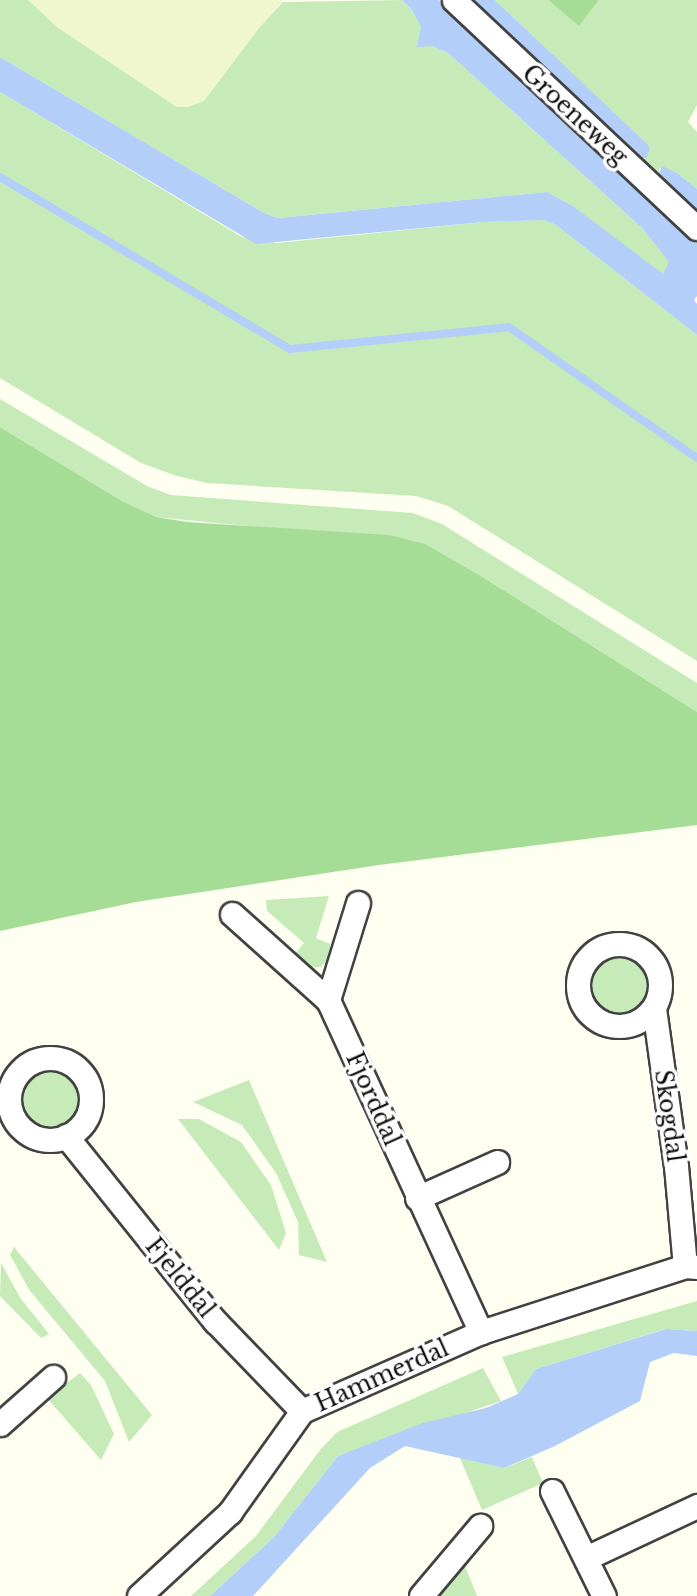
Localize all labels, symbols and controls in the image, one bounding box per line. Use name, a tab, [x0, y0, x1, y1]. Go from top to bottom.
street label: Groeneweg	[517, 59, 633, 171]
street label: Fjorddal	[340, 1048, 406, 1150]
street label: Skogdal	[649, 1068, 689, 1164]
street label: Fjelddal	[140, 1233, 220, 1323]
street label: Hammerdal	[311, 1334, 453, 1418]

